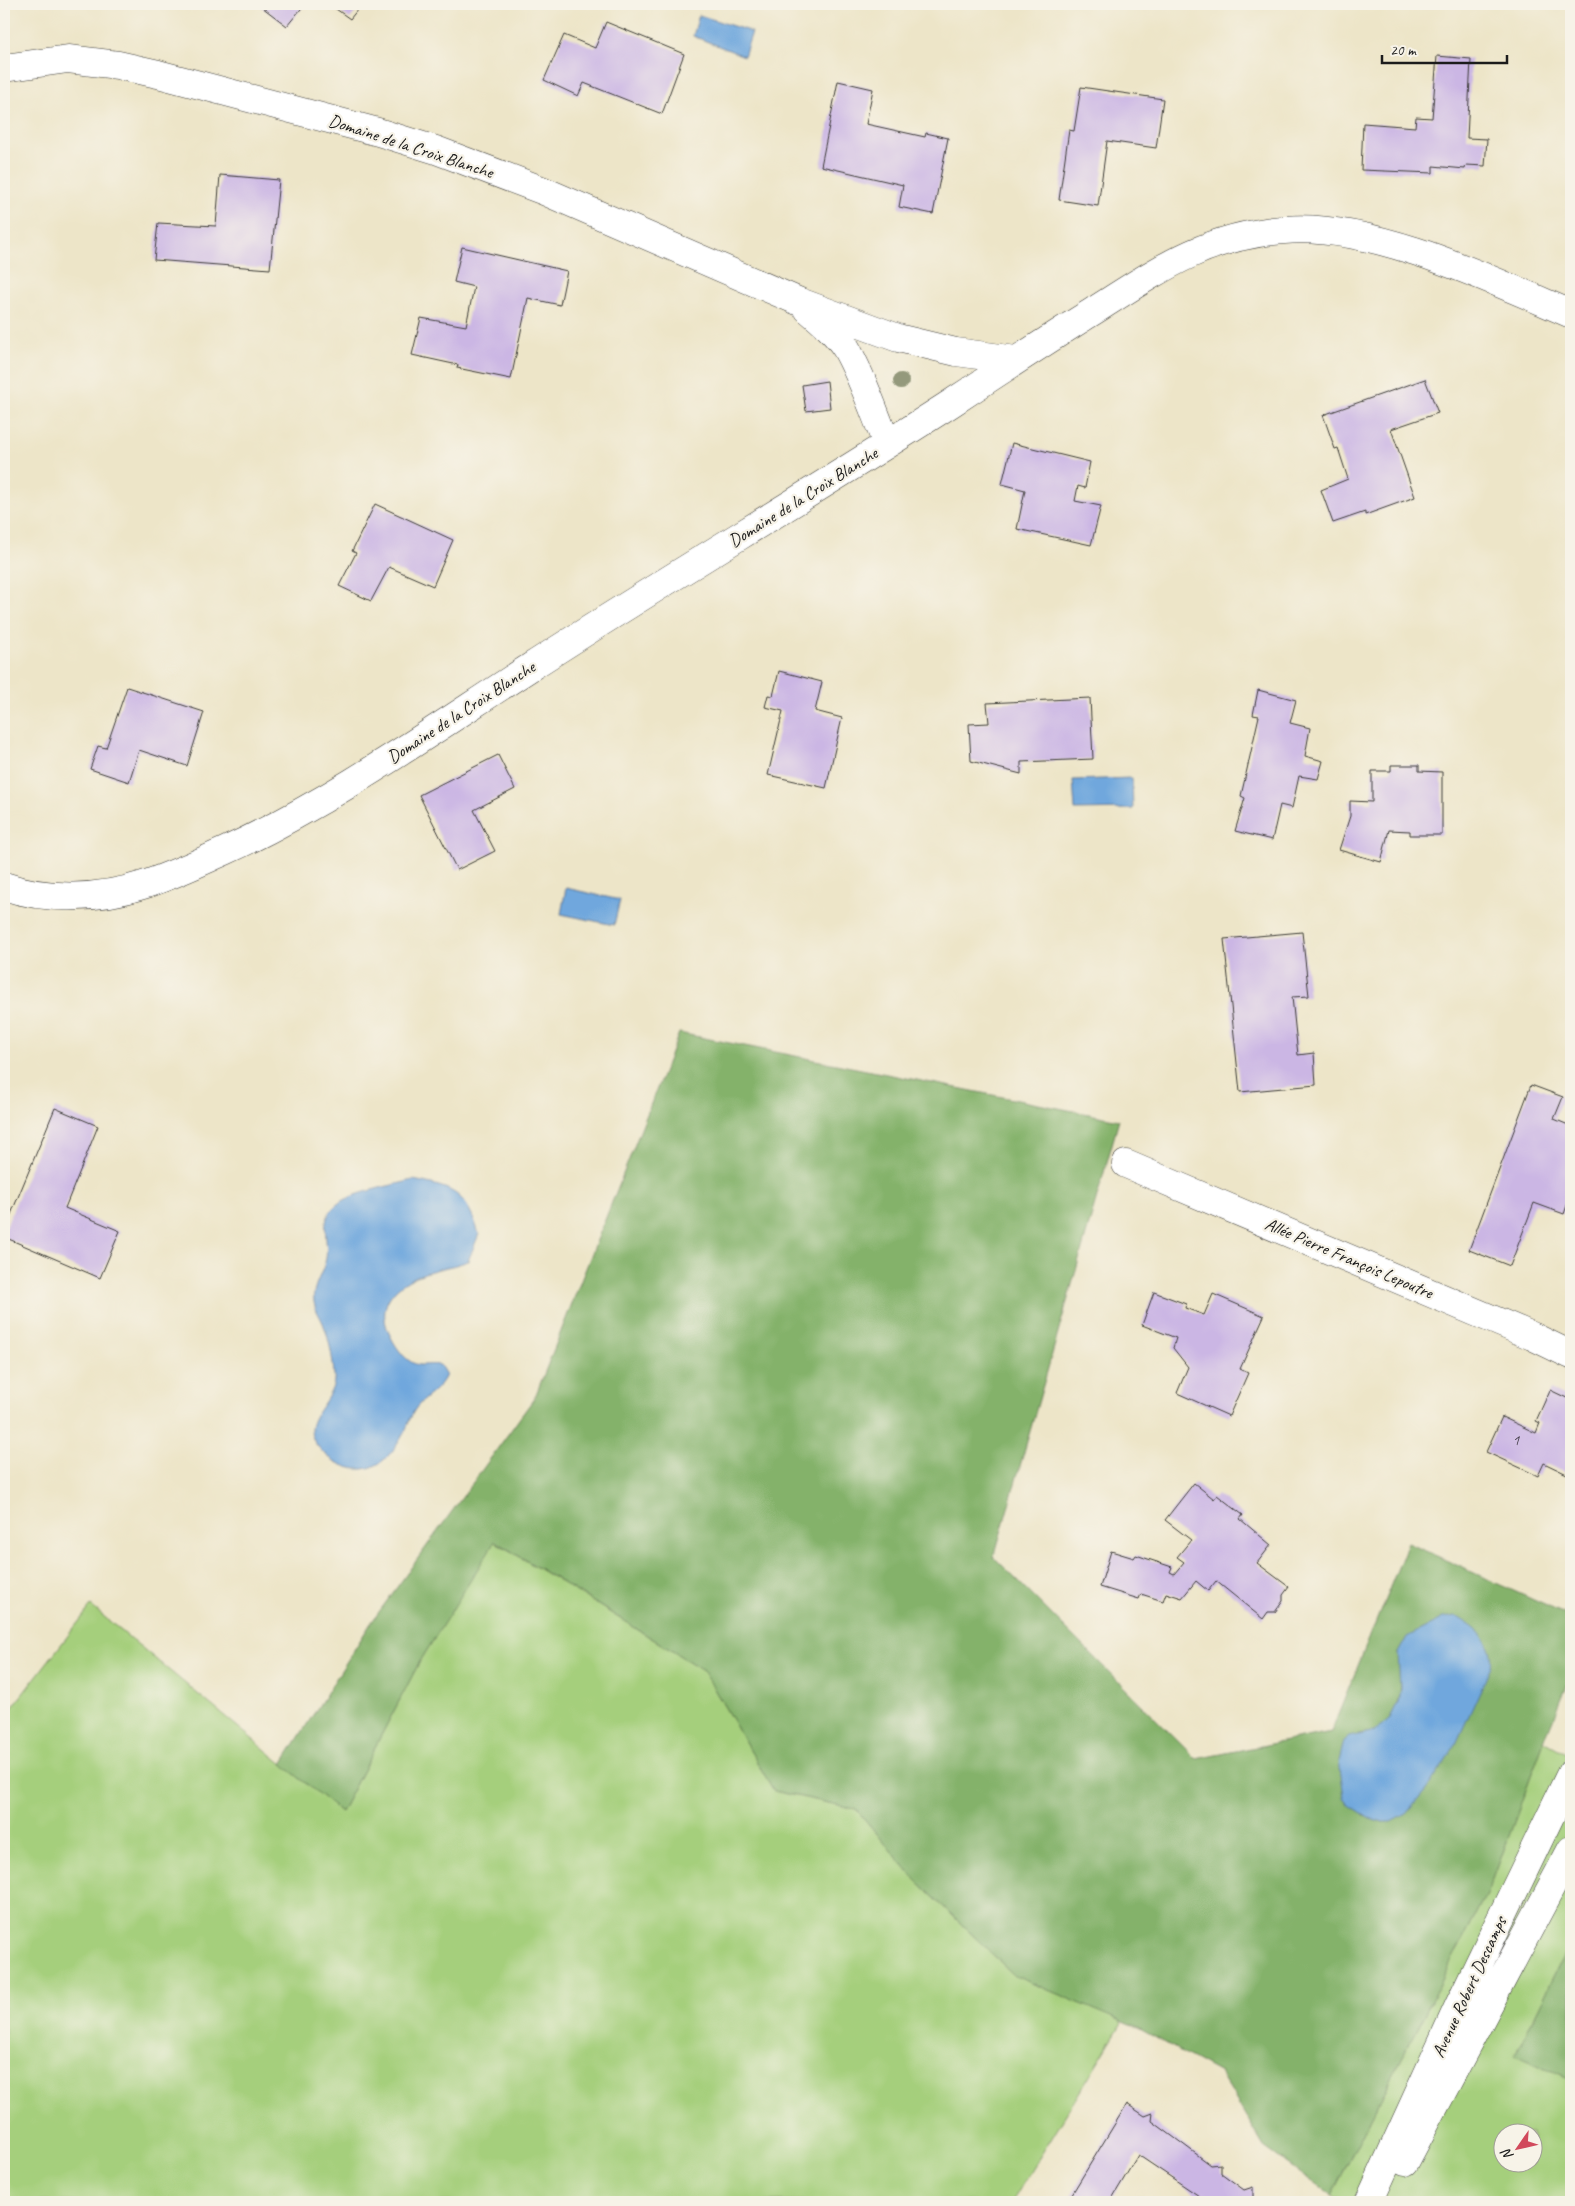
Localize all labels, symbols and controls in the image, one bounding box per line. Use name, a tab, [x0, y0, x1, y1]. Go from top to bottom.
scale bar	[1382, 32, 1508, 64]
text: 20 m	[1390, 41, 1417, 60]
street label: Domaine de la Croix Blanche	[326, 109, 497, 183]
street label: Domaine de la Croix Blanche	[724, 442, 883, 552]
street label: Domaine de la Croix Blanche	[383, 655, 540, 768]
street label: Allée Pierre François Lepoutre	[1262, 1213, 1437, 1304]
house number: 1	[1513, 1431, 1521, 1450]
street label: Avenue Robert Descamps	[1427, 1911, 1512, 2061]
north arrow	[1492, 2124, 1542, 2174]
text: N	[1497, 2145, 1517, 2163]

